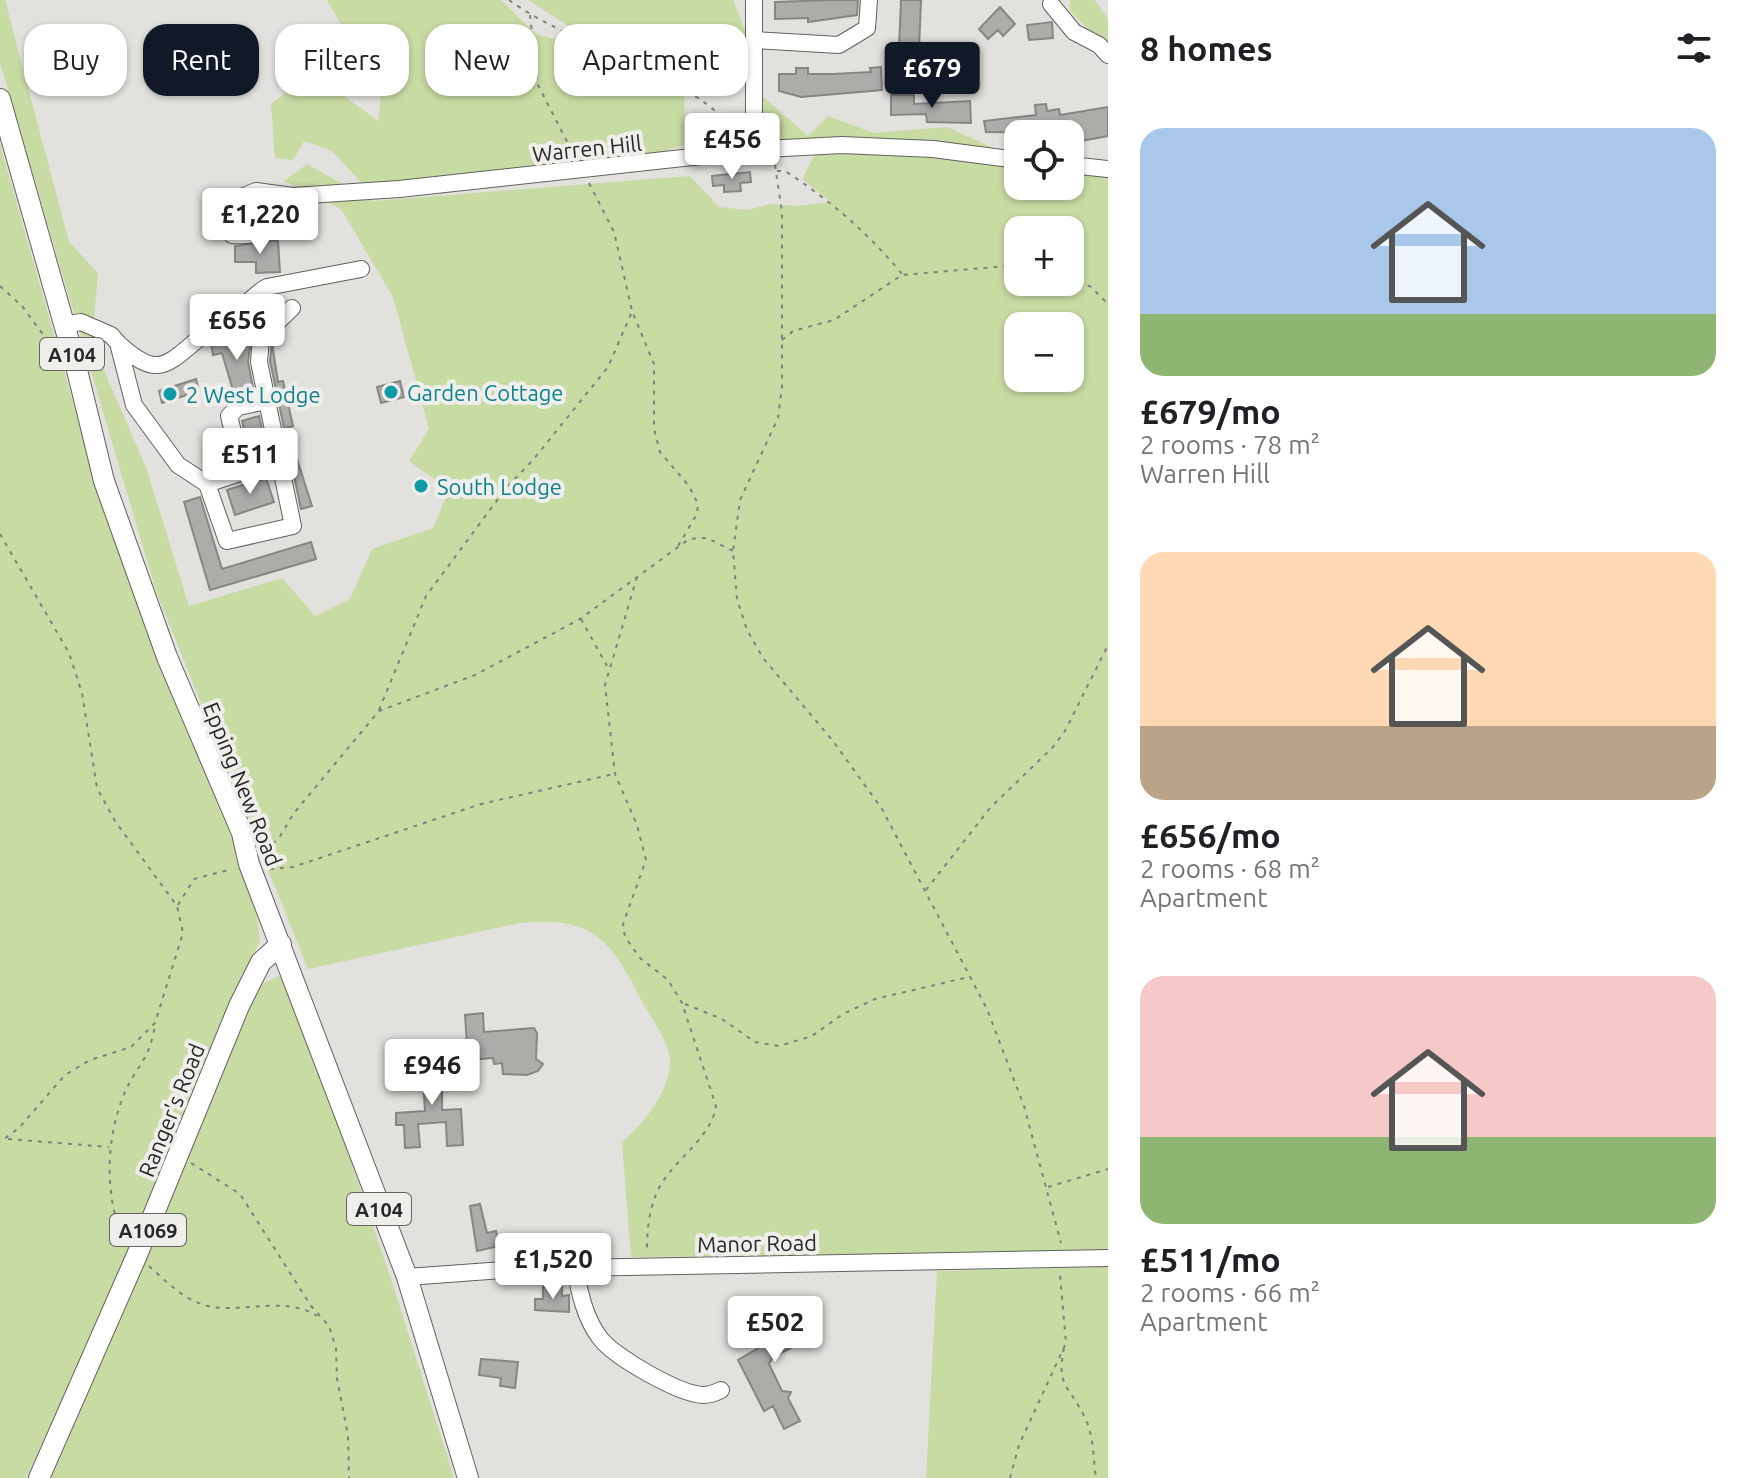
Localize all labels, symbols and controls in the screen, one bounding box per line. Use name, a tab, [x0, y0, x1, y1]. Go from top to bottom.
chip: Buy	[24, 24, 127, 96]
chip: Rent	[143, 24, 259, 96]
chip: Filters	[275, 24, 409, 96]
chip: New	[425, 24, 538, 96]
chip: Apartment	[554, 24, 748, 96]
icon: filters	[1672, 26, 1716, 70]
text: 8 homes	[1140, 29, 1273, 67]
pin: £679	[885, 42, 979, 110]
text: £679	[903, 53, 961, 82]
pin: £456	[685, 113, 779, 181]
map controls	[1004, 120, 1084, 392]
button: locate	[1004, 120, 1084, 200]
text: £456	[703, 124, 761, 153]
street label: Warren Hill	[531, 130, 643, 166]
icon: home	[1356, 180, 1500, 324]
pin: £1,220	[195, 188, 325, 256]
text: £1,220	[220, 199, 300, 228]
button: +	[1004, 216, 1084, 296]
pin: £656	[190, 294, 284, 362]
text: £656	[208, 305, 266, 334]
button: −	[1004, 312, 1084, 392]
road number: A104	[40, 338, 104, 370]
place label: Garden Cottage	[407, 380, 564, 405]
place label: 2 West Lodge	[186, 382, 321, 407]
marker: Garden Cottage	[382, 383, 400, 401]
marker: 2 West Lodge	[161, 385, 179, 403]
text: £679/mo	[1140, 392, 1281, 430]
pin: £511	[203, 428, 297, 496]
text: 2 rooms · 78 m²	[1140, 430, 1320, 459]
text: £511	[221, 439, 279, 468]
text: Warren Hill	[1140, 459, 1270, 488]
place label: South Lodge	[437, 474, 562, 499]
marker: South Lodge	[412, 477, 430, 495]
icon: home	[1356, 604, 1500, 748]
street label: Epping New Road	[199, 698, 287, 870]
text: £656/mo	[1140, 816, 1281, 854]
text: 2 rooms · 68 m²	[1140, 854, 1320, 883]
text: Apartment	[1140, 883, 1267, 912]
icon: home	[1356, 1028, 1500, 1172]
pin: £946	[385, 1039, 479, 1107]
street label: Ranger's Road	[133, 1040, 209, 1180]
text: £946	[403, 1050, 461, 1079]
road number: A104	[347, 1193, 411, 1225]
road number: A1069	[110, 1214, 186, 1246]
street label: Manor Road	[697, 1229, 817, 1257]
pin: £1,520	[488, 1233, 618, 1301]
text: £511/mo	[1140, 1240, 1281, 1278]
text: £1,520	[513, 1244, 593, 1273]
text: 2 rooms · 66 m²	[1140, 1278, 1320, 1307]
pin: £502	[728, 1296, 822, 1364]
text: £502	[746, 1307, 804, 1336]
text: Apartment	[1140, 1307, 1267, 1336]

